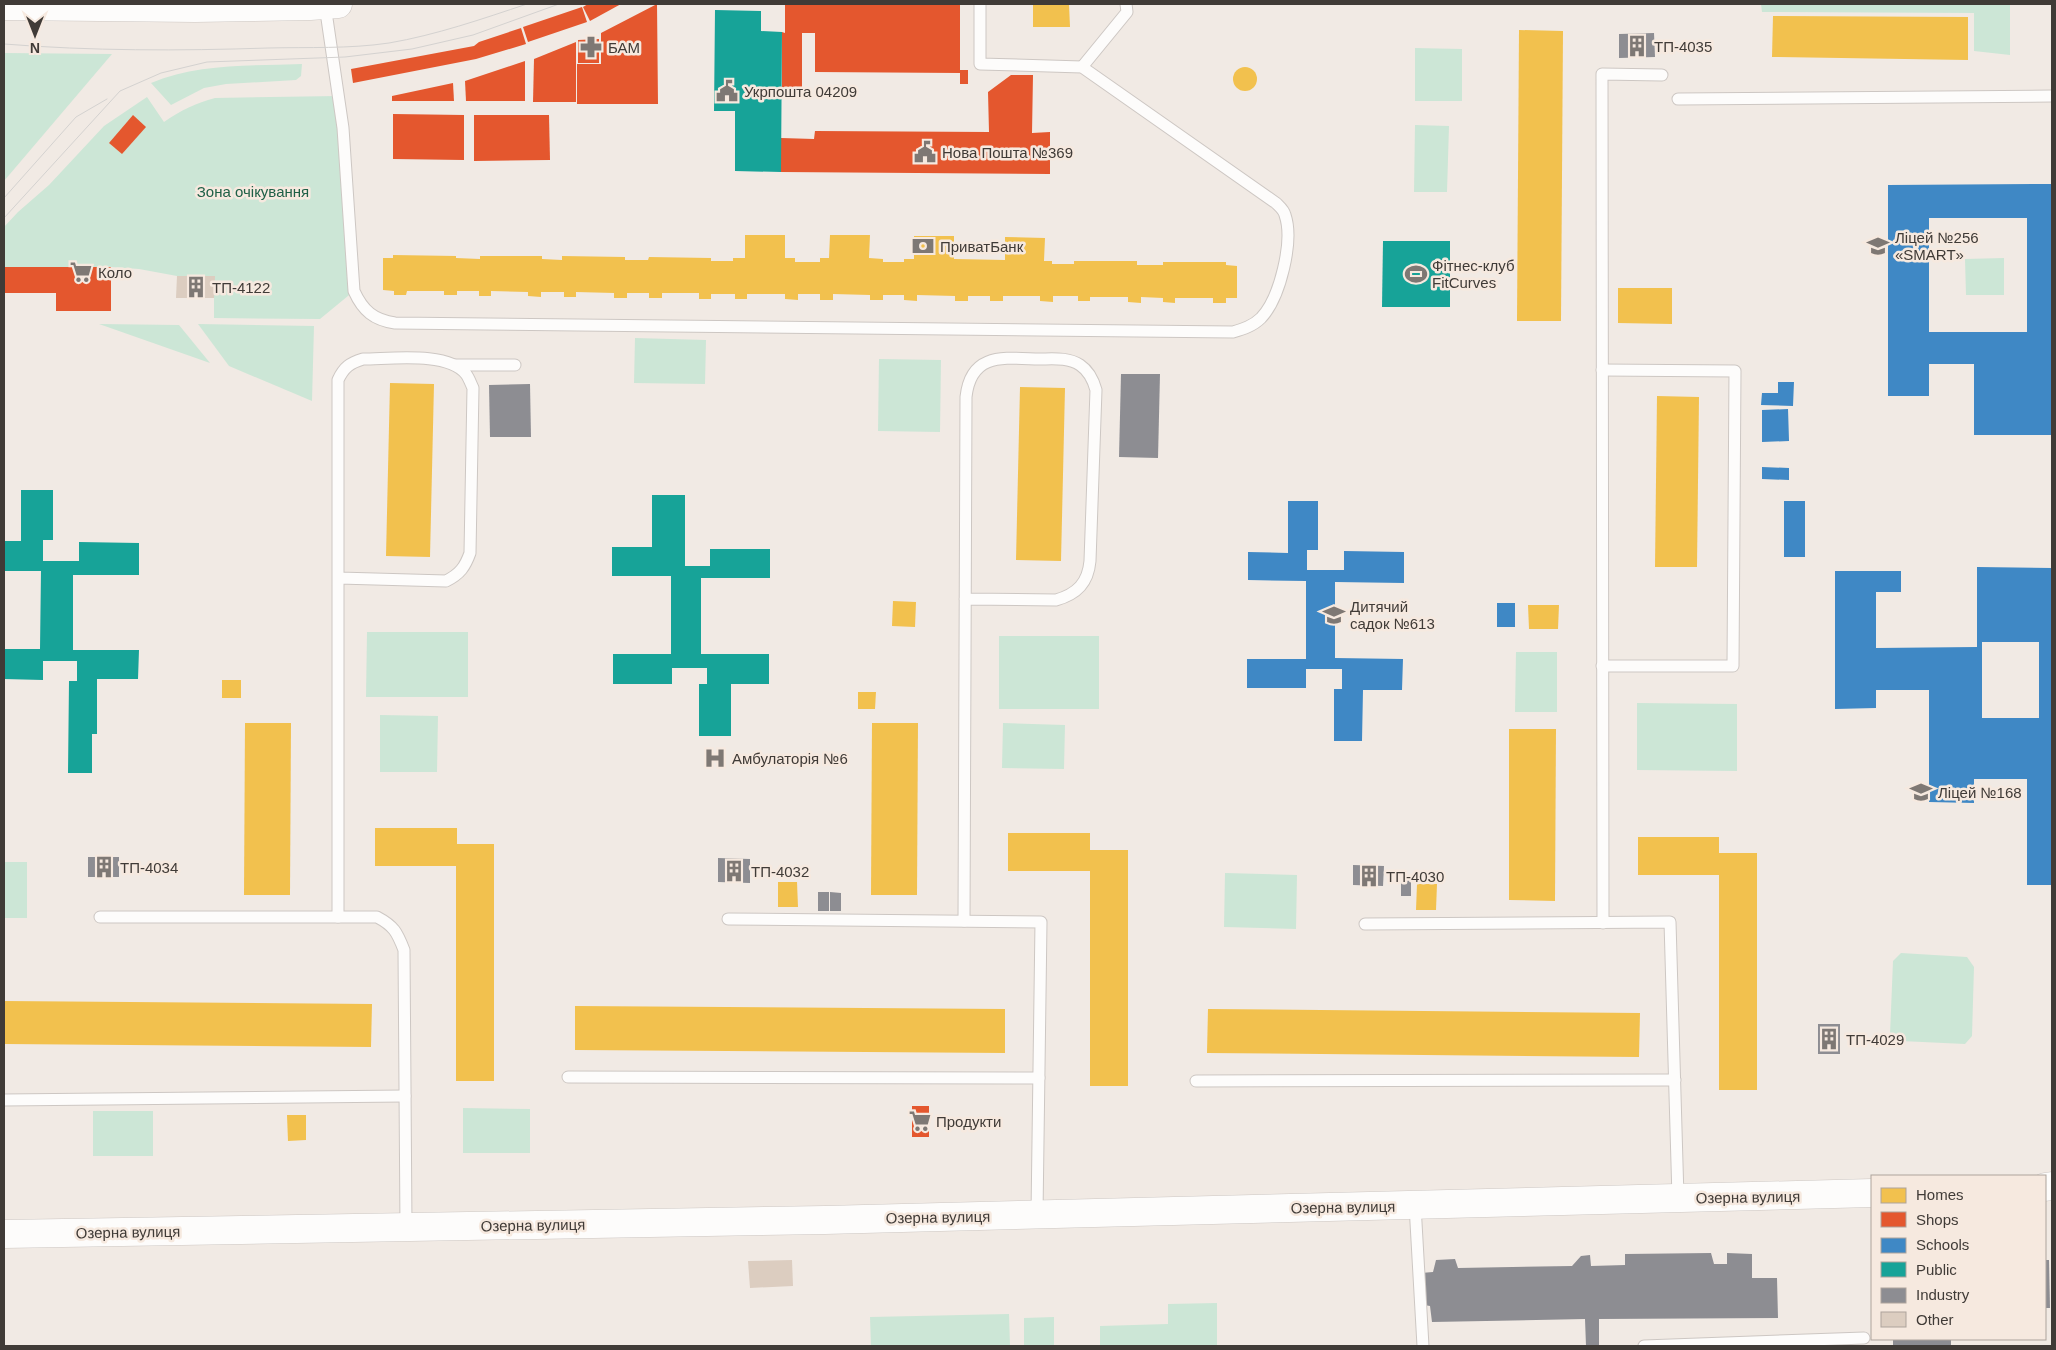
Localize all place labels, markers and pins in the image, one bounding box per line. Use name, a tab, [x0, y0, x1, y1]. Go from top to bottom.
building icon: ТП-4035	[1624, 33, 1650, 59]
pharmacy icon: БАМ	[578, 34, 604, 60]
place label: ТП-4035	[1654, 38, 1712, 55]
place label: БАМ	[608, 39, 640, 56]
public building icon: Укрпошта 04209	[714, 78, 740, 104]
place label: Укрпошта 04209	[744, 83, 857, 100]
public building icon: Нова Пошта №369	[912, 139, 938, 165]
place label: Нова Пошта №369	[942, 144, 1073, 161]
place label: Ліцей №256 «SMART»	[1895, 229, 1979, 263]
bank icon: ПриватБанк	[910, 233, 936, 259]
school or university icon: Ліцей №256 «SMART»	[1865, 233, 1891, 259]
place label: ПриватБанк	[940, 238, 1024, 255]
place label: Фітнес-клуб FitCurves	[1432, 257, 1514, 291]
supermarket icon: Коло	[68, 259, 94, 285]
sports icon: Фітнес-клуб FitCurves	[1403, 261, 1429, 287]
place label: Коло	[98, 264, 132, 281]
building icon: ТП-4122	[183, 274, 209, 300]
place label: ТП-4122	[212, 279, 270, 296]
place label: Дитячий садок №613	[1350, 598, 1435, 632]
school or university icon: Дитячий садок №613	[1321, 602, 1347, 628]
hospital icon: Амбулаторія №6	[702, 745, 728, 771]
place label: Амбулаторія №6	[732, 750, 848, 767]
school or university icon: Ліцей №168	[1908, 779, 1934, 805]
place label: Ліцей №168	[1938, 784, 2022, 801]
building icon: ТП-4034	[91, 854, 117, 880]
building icon: ТП-4032	[721, 858, 747, 884]
place label: ТП-4034	[120, 859, 178, 876]
place label: ТП-4032	[751, 863, 809, 880]
building icon: ТП-4030	[1356, 863, 1382, 889]
place label: ТП-4030	[1386, 868, 1444, 885]
building icon: ТП-4029	[1816, 1026, 1842, 1052]
place label: ТП-4029	[1846, 1031, 1904, 1048]
supermarket icon: Продукти	[907, 1108, 933, 1134]
place label: Продукти	[936, 1113, 1001, 1130]

